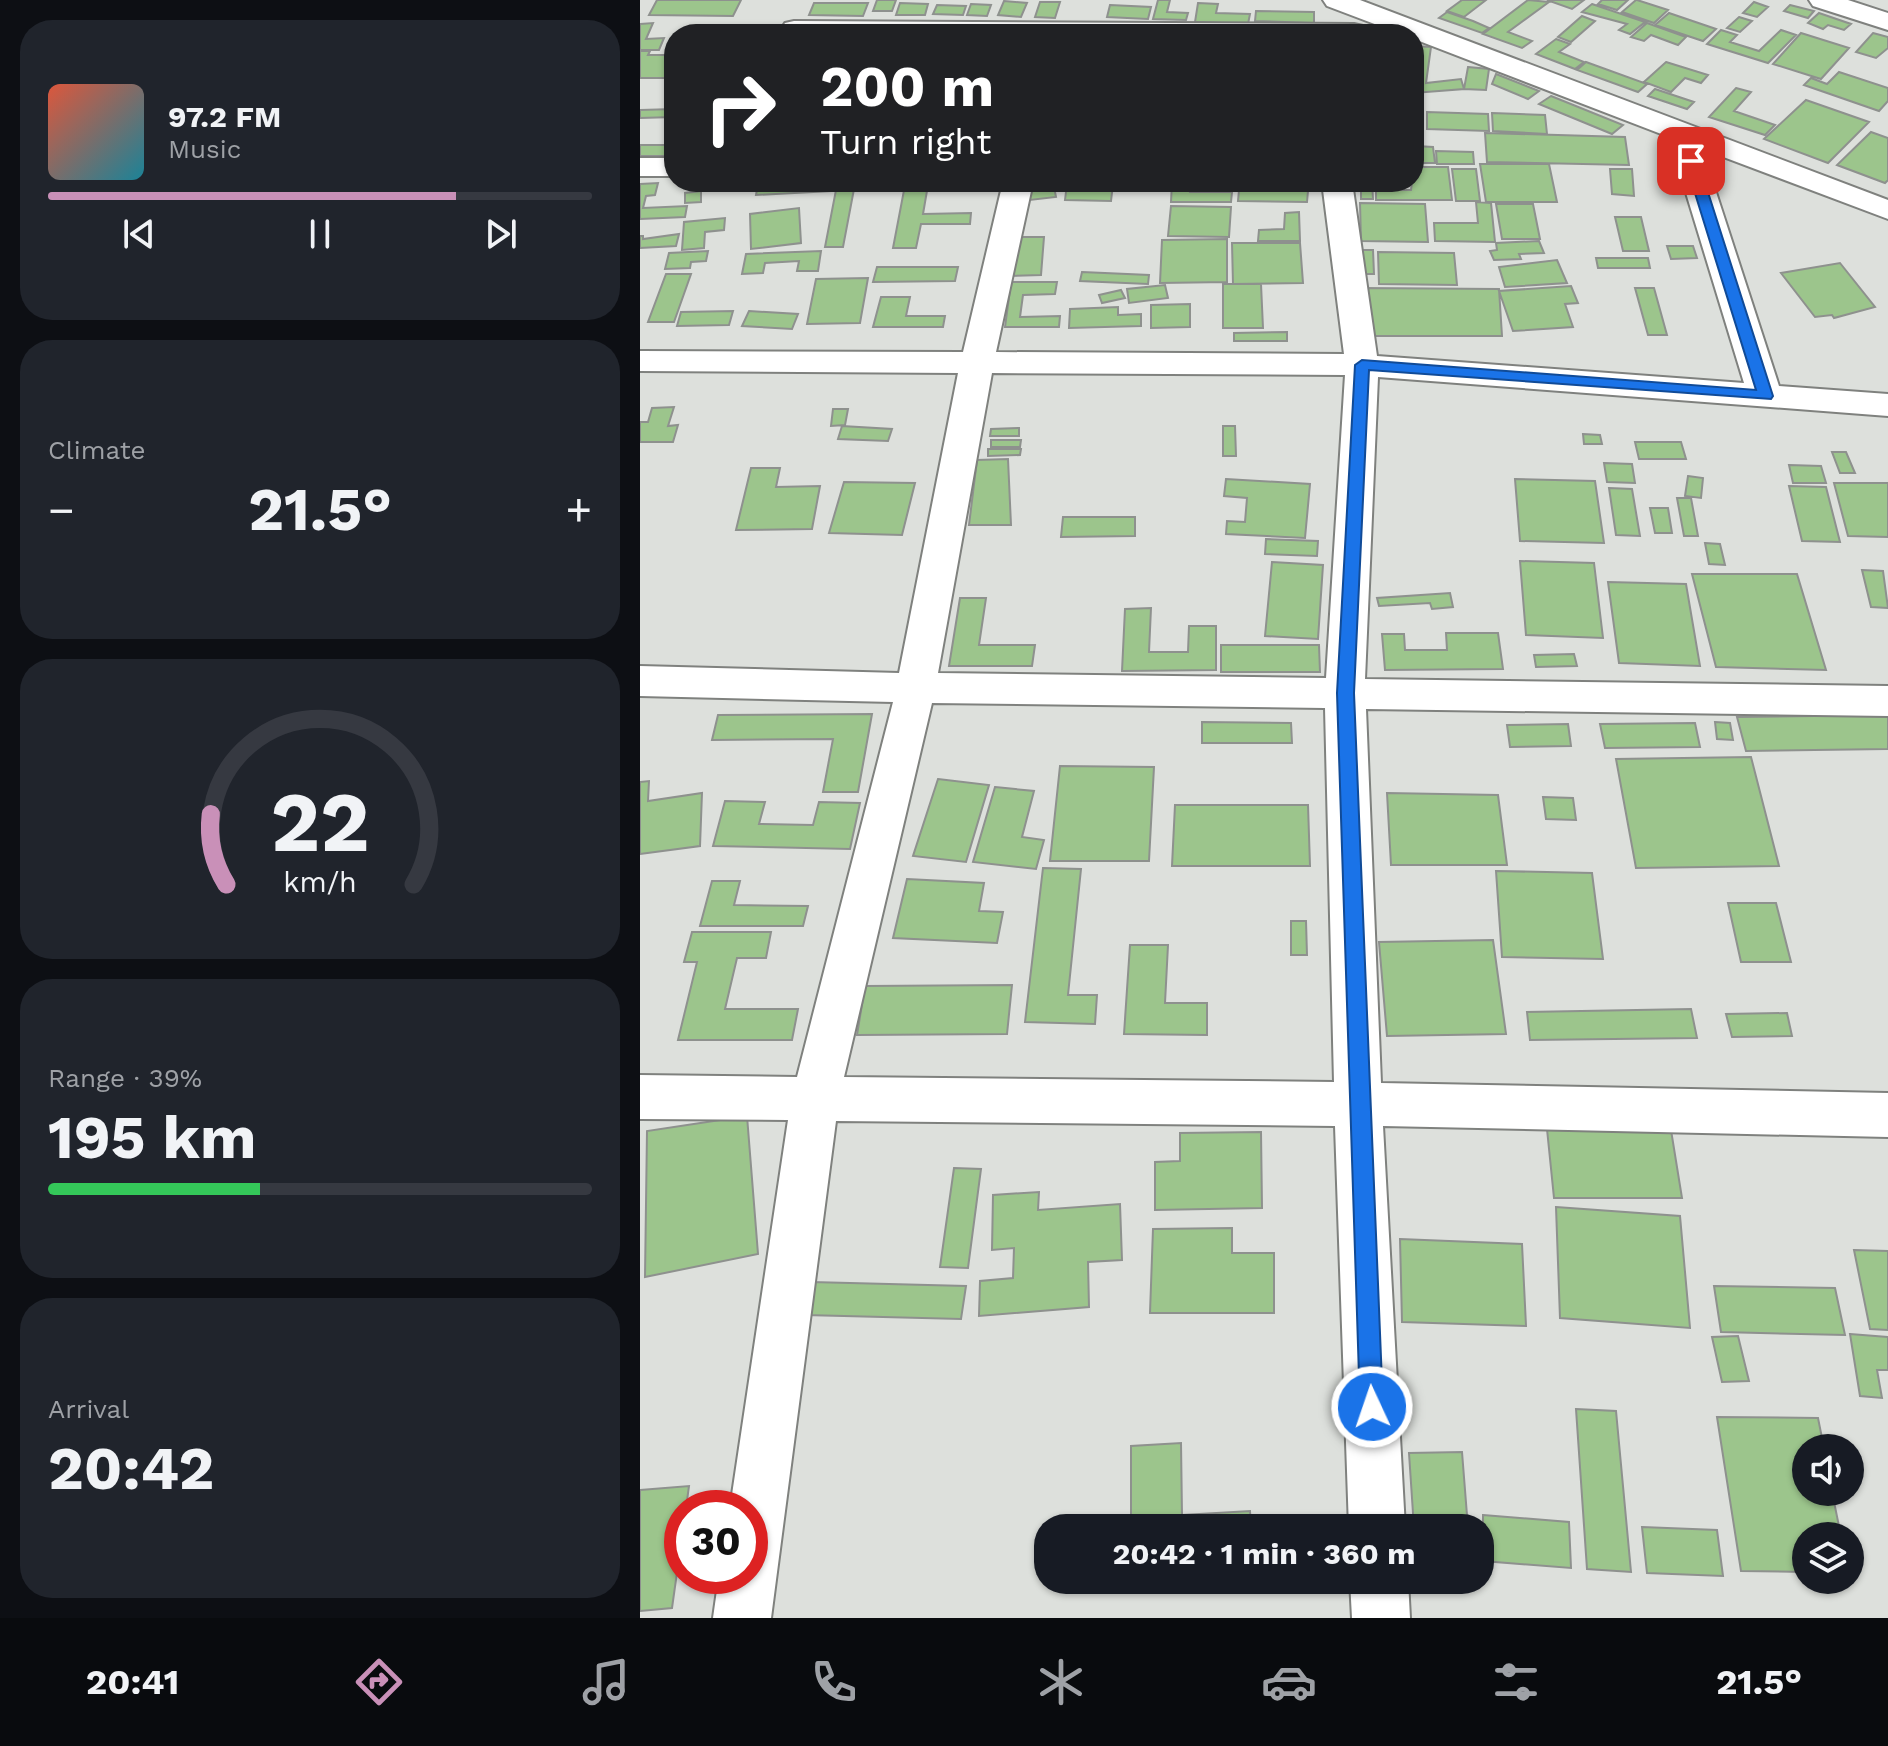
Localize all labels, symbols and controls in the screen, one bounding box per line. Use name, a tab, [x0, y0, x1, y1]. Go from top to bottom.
text: 200 m	[820, 54, 994, 120]
icon: right	[688, 56, 792, 160]
text: 97.2 FM	[168, 99, 281, 134]
text: Turn right	[820, 121, 991, 163]
pin	[1657, 127, 1725, 195]
text: Music	[168, 134, 241, 164]
icon: arrive	[1669, 139, 1713, 183]
icon: previous	[117, 212, 161, 256]
icon: pause	[298, 212, 342, 256]
icon: next	[479, 212, 523, 256]
text: Climate	[48, 435, 146, 465]
text: 21.5°	[248, 474, 392, 545]
text: −	[48, 484, 75, 536]
text: +	[565, 484, 592, 536]
text: 22	[270, 774, 370, 871]
text: km/h	[283, 865, 357, 899]
text: Range · 39%	[48, 1063, 202, 1093]
text: 195 km	[48, 1102, 256, 1173]
position arrow	[1330, 1365, 1414, 1449]
text: Arrival	[48, 1394, 129, 1424]
text: 20:42	[48, 1433, 214, 1504]
map controls	[1792, 1434, 1864, 1594]
button: sound	[1792, 1434, 1864, 1506]
speed limit sign: 30	[664, 1490, 768, 1594]
button: layers	[1792, 1522, 1864, 1594]
text: 20:42 · 1 min · 360 m	[1112, 1536, 1416, 1571]
icon: directions	[351, 1654, 407, 1710]
icon: music	[578, 1654, 634, 1710]
icon: phone	[806, 1654, 862, 1710]
icon: climate	[1033, 1654, 1089, 1710]
icon: car	[1261, 1654, 1317, 1710]
icon: filters	[1488, 1654, 1544, 1710]
text: 20:41	[86, 1661, 179, 1703]
text: 21.5°	[1716, 1661, 1802, 1703]

